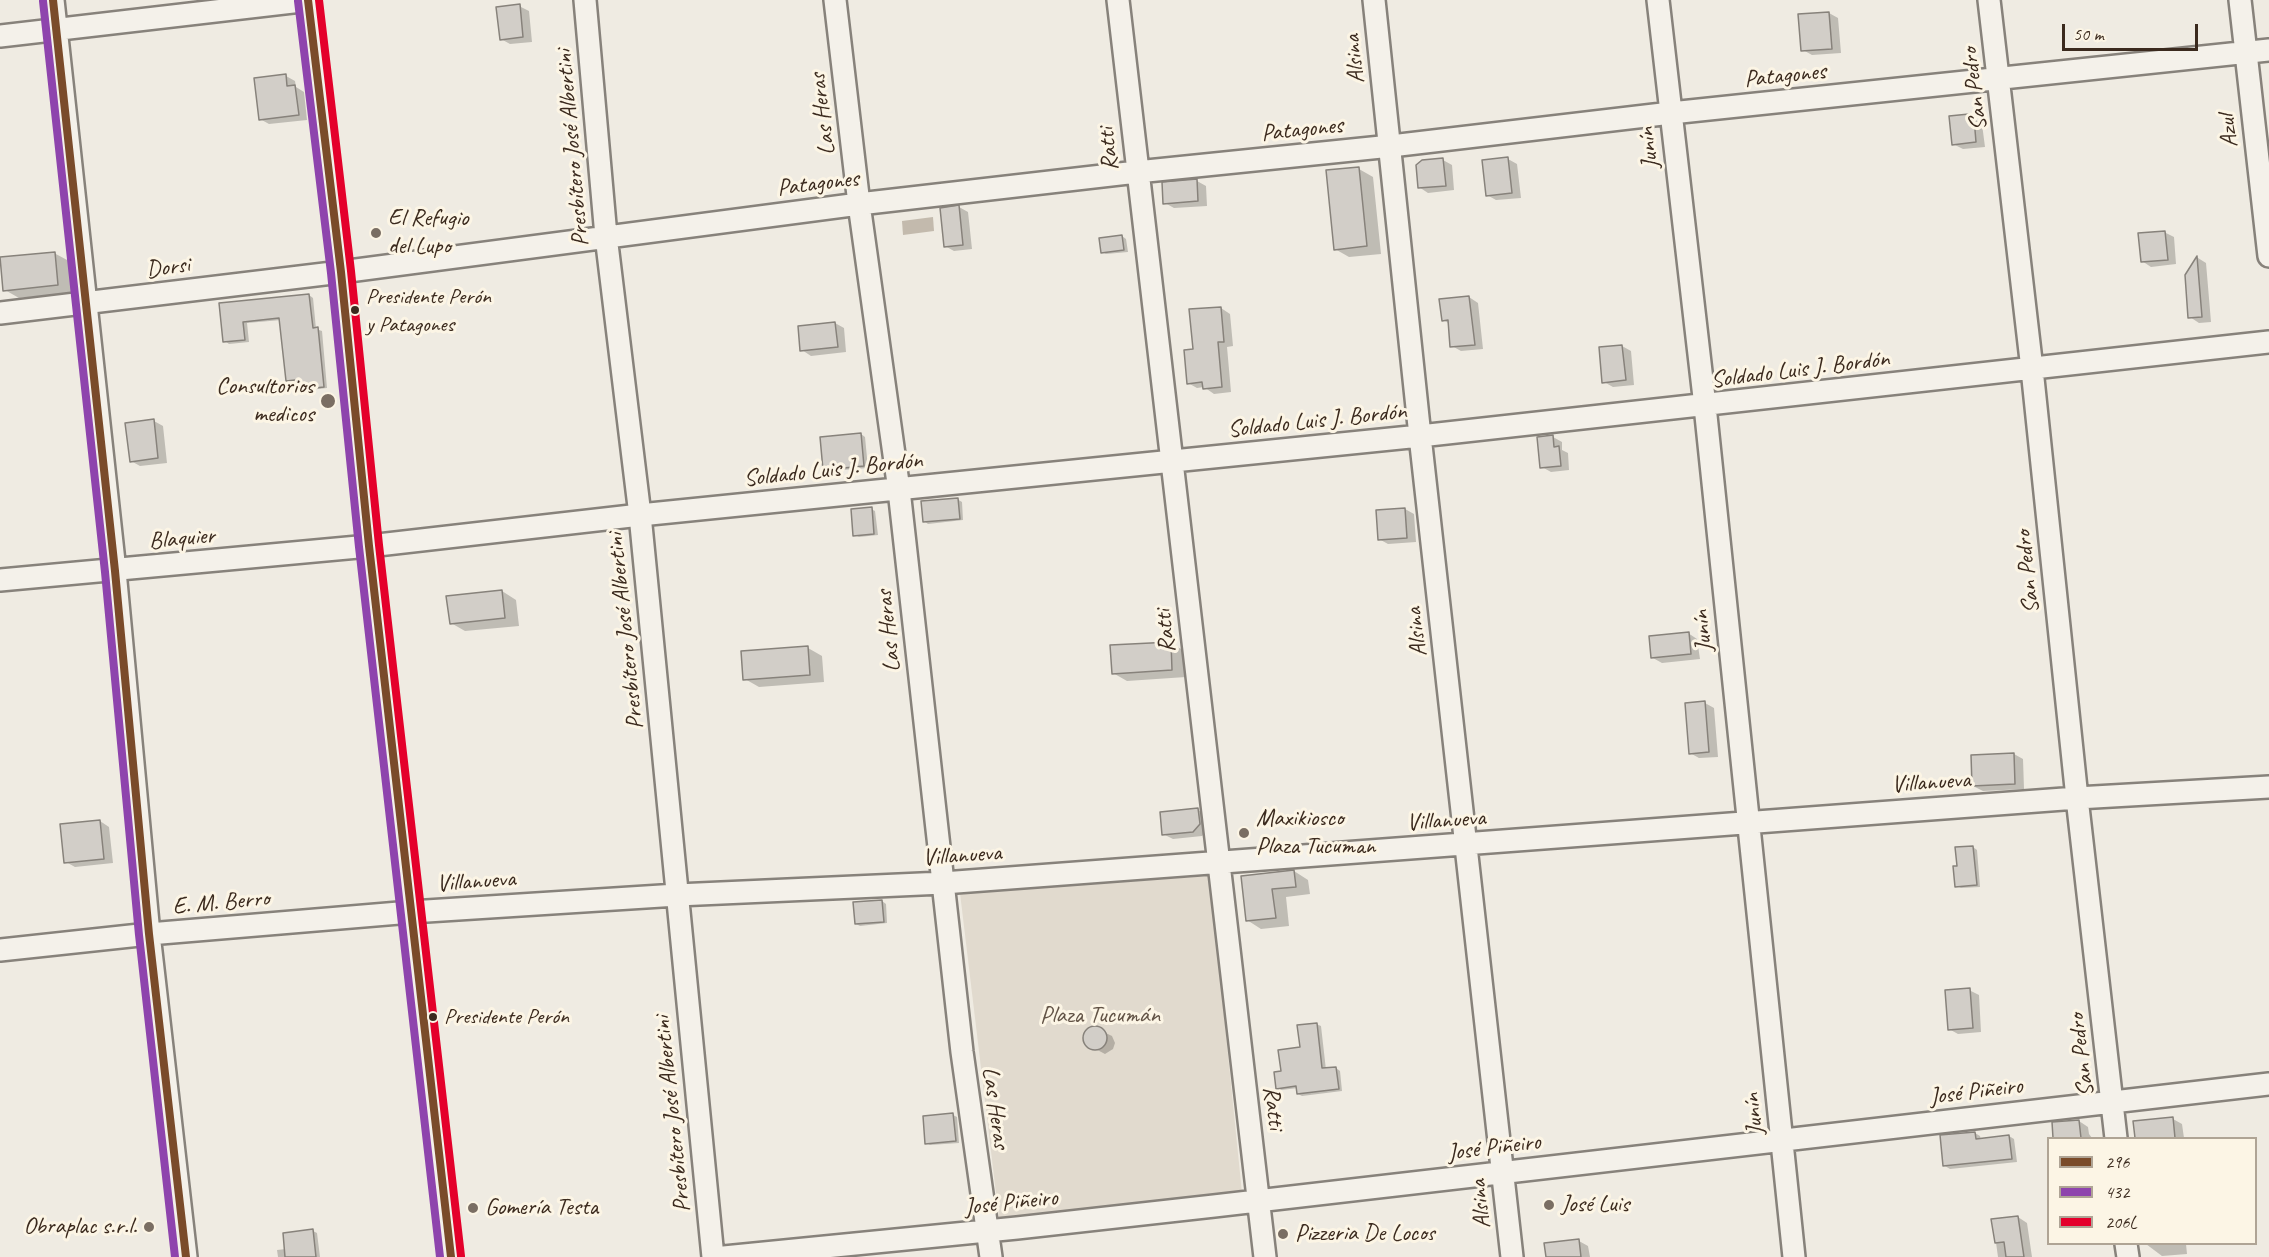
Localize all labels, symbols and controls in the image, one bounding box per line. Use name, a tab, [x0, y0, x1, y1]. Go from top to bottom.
scale bar	[2065, 12, 2202, 50]
text: 50 m	[2073, 23, 2104, 45]
street label: Alsina	[1338, 33, 1372, 85]
street label: San Pedro	[1956, 46, 1994, 132]
street label: Presbítero José Albertini	[550, 48, 596, 248]
street label: Patagones	[1743, 57, 1827, 95]
street label: Las Heras	[804, 71, 842, 157]
street label: Patagones	[1260, 111, 1344, 149]
street label: Azul	[2213, 113, 2245, 149]
street label: Junín	[1632, 125, 1666, 171]
street label: Ratti	[1092, 126, 1126, 172]
street label: Patagones	[776, 165, 860, 203]
place label: El Refugio del Lupo	[388, 205, 468, 261]
marker: El Refugio del Lupo	[369, 226, 383, 240]
street label: Dorsi	[144, 251, 192, 285]
place label: Presidente Perón y Patagones	[366, 284, 491, 336]
marker: Presidente Perón y Patagones	[349, 304, 361, 316]
street label: Soldado Luis J. Bordón	[1709, 345, 1891, 395]
place label: Consultorios medicos	[216, 373, 314, 429]
marker: Consultorios medicos	[319, 392, 337, 410]
street label: Soldado Luis J. Bordón	[1226, 397, 1408, 445]
street label: Soldado Luis J. Bordón	[742, 446, 924, 494]
street label: Blaquier	[148, 522, 216, 556]
street label: San Pedro	[2009, 529, 2047, 615]
street label: Presbítero José Albertini	[601, 531, 651, 731]
street label: Las Heras	[870, 588, 908, 674]
street label: Alsina	[1400, 606, 1434, 658]
street label: Ratti	[1149, 608, 1183, 654]
street label: Junín	[1686, 609, 1720, 653]
street label: Villanueva	[1891, 766, 1971, 800]
street label: Villanueva	[1406, 804, 1486, 838]
place label: Maxikiosco Plaza Tucuman	[1256, 805, 1375, 861]
marker: Maxikiosco Plaza Tucuman	[1237, 826, 1251, 840]
street label: Villanueva	[922, 839, 1002, 873]
street label: Villanueva	[436, 865, 516, 899]
street label: E. M. Berro	[171, 884, 271, 922]
park label: Plaza Tucumán	[1040, 1002, 1160, 1030]
place label: Presidente Perón	[444, 1004, 569, 1030]
marker: Presidente Perón	[427, 1011, 439, 1023]
street label: San Pedro	[2063, 1012, 2101, 1098]
street label: Presbítero José Albertini	[648, 1014, 698, 1214]
street label: Las Heras	[975, 1065, 1015, 1151]
street label: José Piñeiro	[1928, 1072, 2024, 1112]
street label: Ratti	[1256, 1085, 1290, 1131]
street label: Junín	[1737, 1092, 1771, 1136]
street label: José Piñeiro	[1446, 1128, 1542, 1168]
legend	[2047, 1137, 2257, 1245]
text: 296	[2105, 1151, 2129, 1173]
street label: Alsina	[1464, 1178, 1498, 1230]
text: 432	[2105, 1181, 2129, 1203]
street label: José Piñeiro	[963, 1184, 1059, 1222]
place label: José Luis	[1561, 1191, 1629, 1219]
place label: Gomería Testa	[485, 1194, 598, 1222]
marker: José Luis	[1542, 1198, 1556, 1212]
marker: Gomería Testa	[466, 1201, 480, 1215]
text: 206L	[2105, 1211, 2137, 1233]
place label: Obraplac s.r.l.	[23, 1213, 137, 1241]
marker: Obraplac s.r.l.	[142, 1220, 156, 1234]
place label: Pizzeria De Locos	[1295, 1220, 1435, 1248]
marker: Pizzeria De Locos	[1276, 1227, 1290, 1241]

